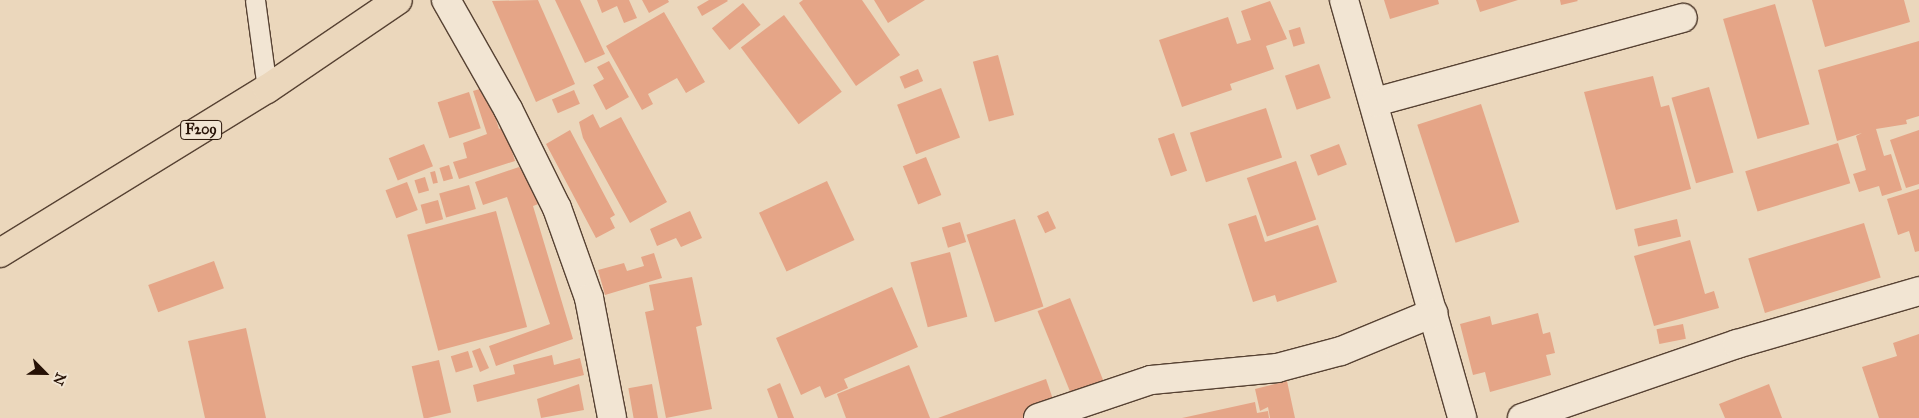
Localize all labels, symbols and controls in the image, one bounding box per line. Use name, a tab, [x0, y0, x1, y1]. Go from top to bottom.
road number: F209	[180, 118, 222, 142]
north arrow	[20, 348, 70, 398]
text: N	[49, 370, 69, 388]

